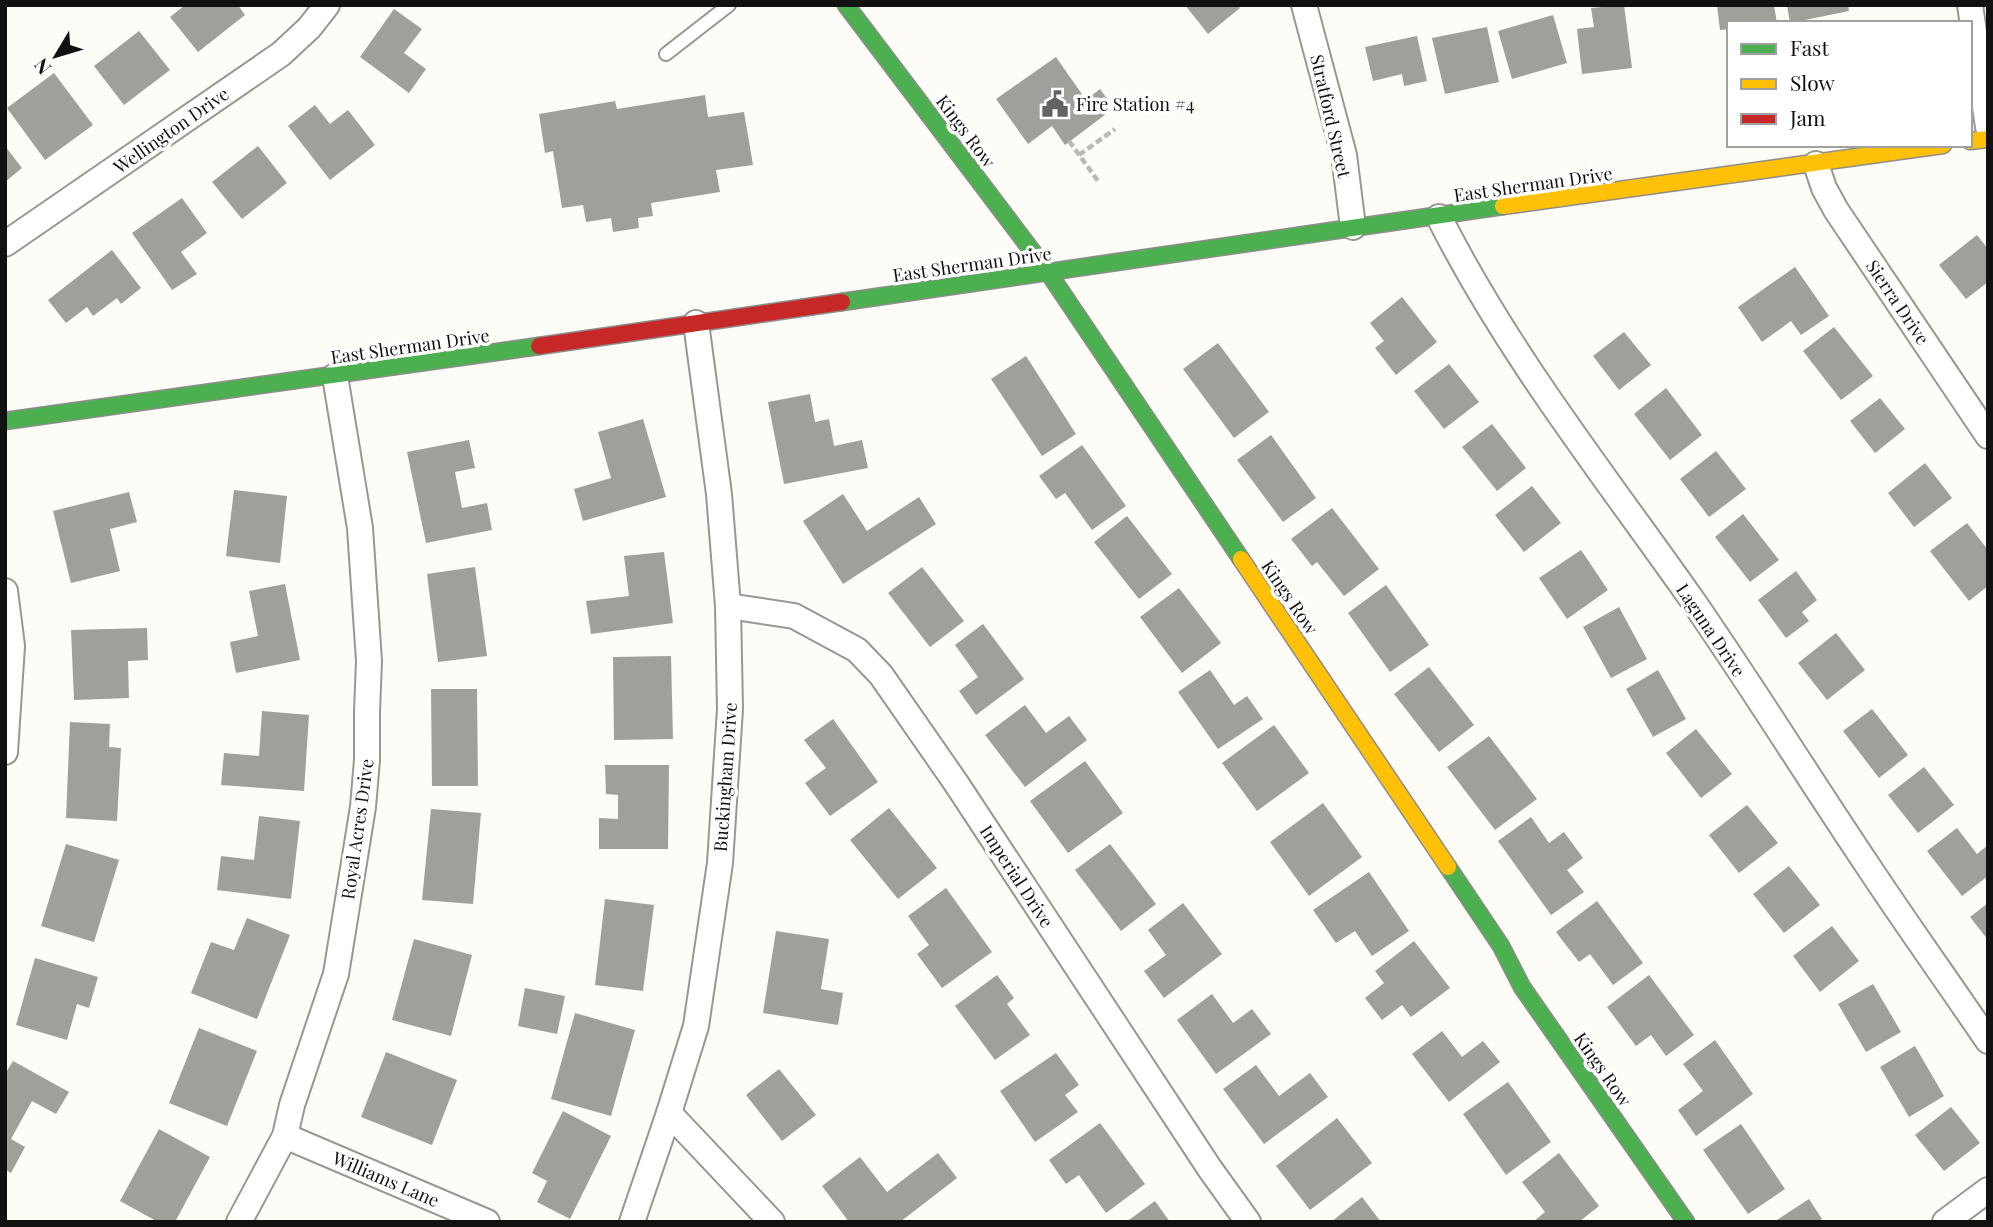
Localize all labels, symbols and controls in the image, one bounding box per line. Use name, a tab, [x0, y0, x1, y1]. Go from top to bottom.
north arrow	[21, 21, 91, 91]
legend	[1727, 21, 1972, 147]
text: Fast	[1790, 33, 1829, 61]
street label: Stratford Street	[1305, 52, 1357, 181]
text: N	[27, 53, 56, 80]
text: Slow	[1790, 68, 1835, 96]
street label: Wellington Drive	[108, 81, 233, 179]
public building icon: Fire Station #4	[1040, 89, 1070, 119]
street label: Kings Row	[931, 90, 1001, 172]
place label: Fire Station #4	[1076, 92, 1195, 116]
text: Jam	[1789, 103, 1826, 131]
street label: East Sherman Drive	[1452, 161, 1614, 207]
street label: East Sherman Drive	[891, 241, 1053, 287]
street label: Sierra Drive	[1861, 255, 1935, 349]
street label: East Sherman Drive	[329, 323, 491, 369]
street label: Kings Row	[1256, 555, 1324, 639]
street label: Laguna Drive	[1671, 579, 1751, 681]
street label: Buckingham Drive	[708, 701, 742, 853]
street label: Royal Acres Drive	[335, 757, 379, 901]
street label: Imperial Drive	[975, 820, 1059, 932]
street label: Kings Row	[1569, 1027, 1637, 1111]
street label: Williams Lane	[328, 1145, 443, 1212]

